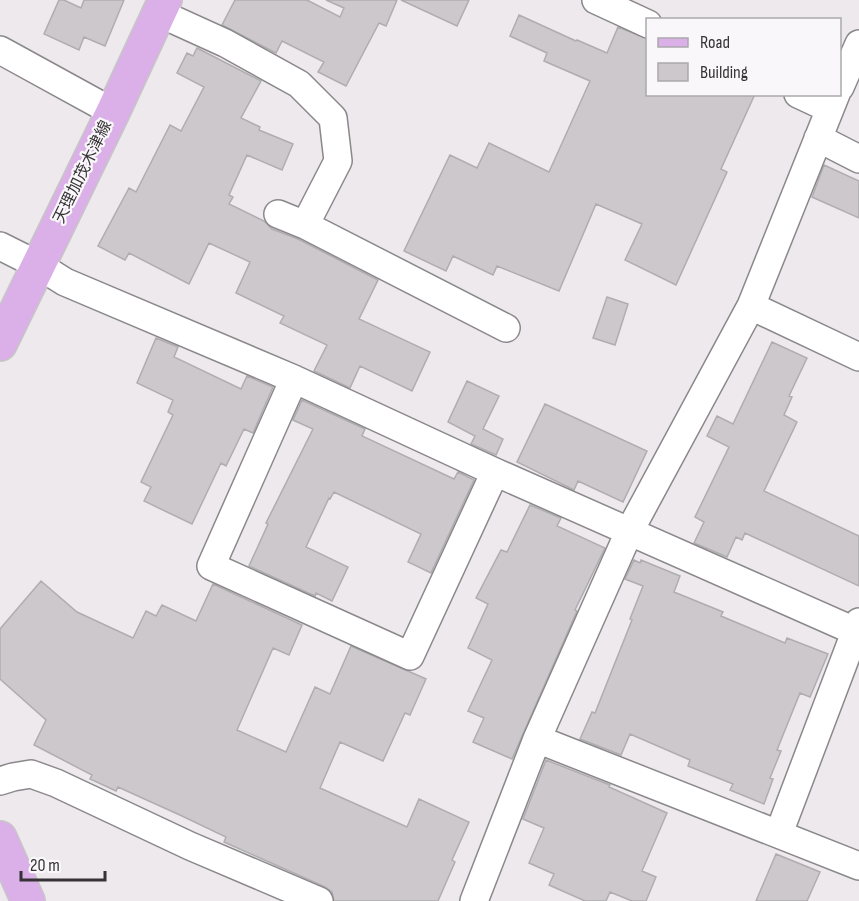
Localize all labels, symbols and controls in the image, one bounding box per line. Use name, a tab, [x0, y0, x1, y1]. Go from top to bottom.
legend	[646, 18, 841, 96]
text: Road	[700, 32, 730, 53]
text: Building	[700, 62, 748, 83]
street label: 天理加茂木津線	[50, 117, 116, 227]
scale bar	[21, 844, 105, 882]
text: 20 m	[30, 855, 60, 876]

